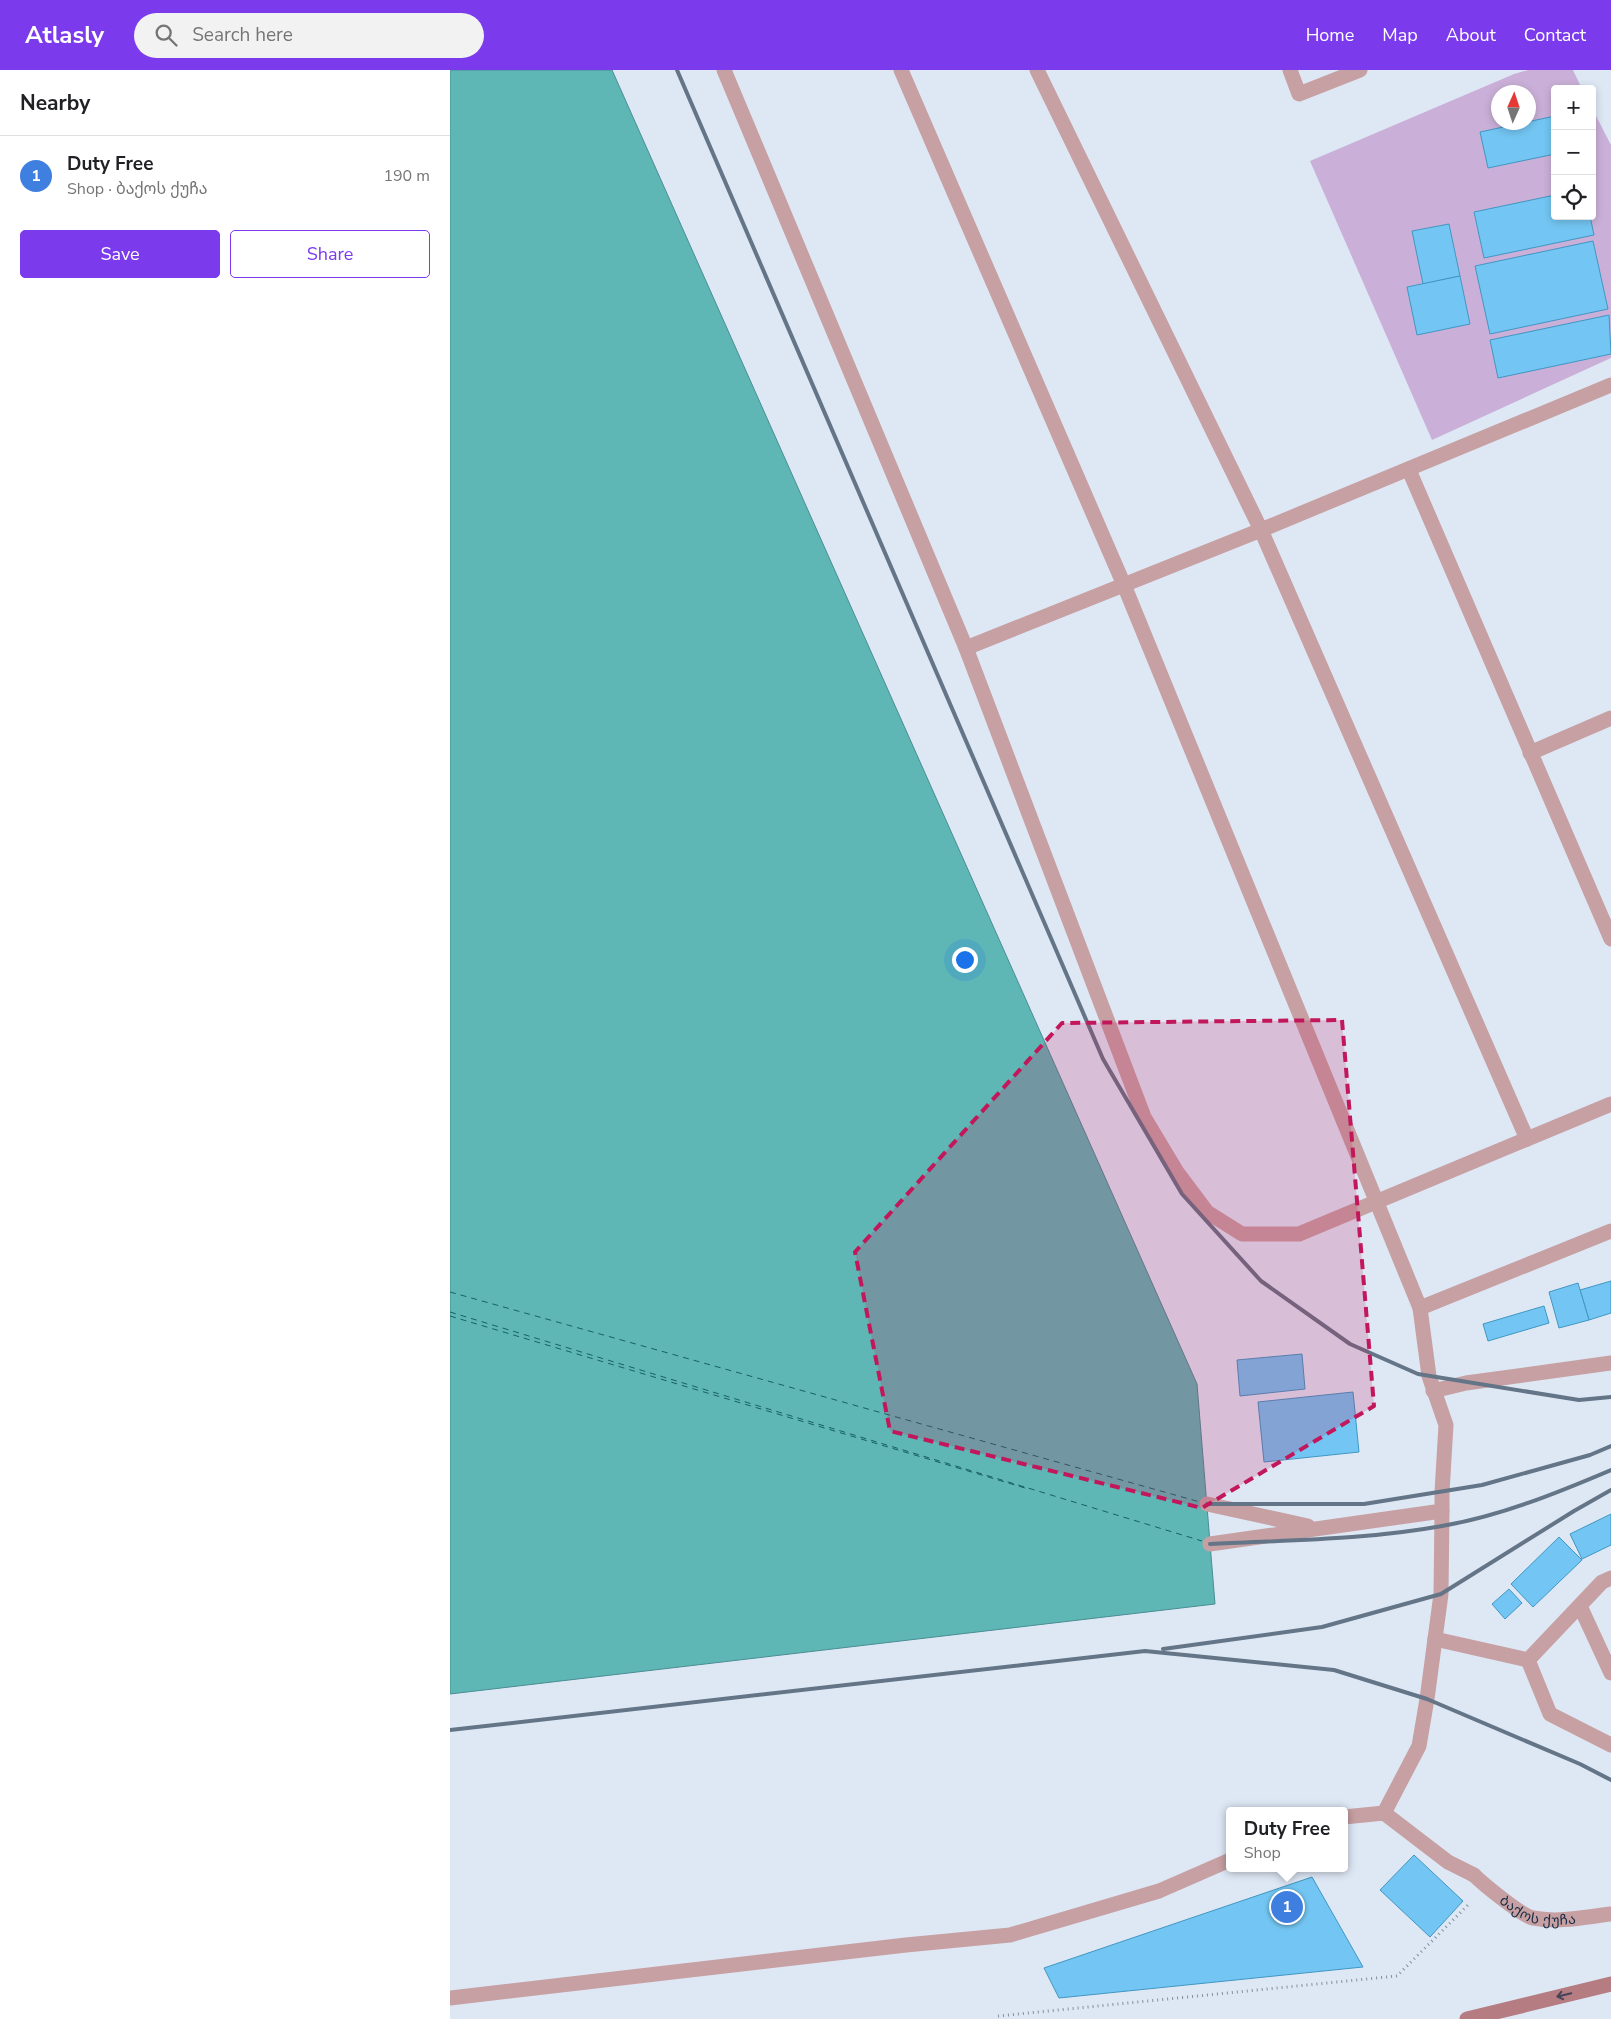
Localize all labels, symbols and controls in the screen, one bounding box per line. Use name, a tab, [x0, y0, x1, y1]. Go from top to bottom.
search box	[134, 13, 484, 58]
text: Atlasly	[25, 19, 104, 51]
icon: search	[152, 21, 180, 49]
text: Search here	[192, 22, 293, 48]
text: Home	[1306, 23, 1354, 47]
text: Map	[1382, 23, 1418, 47]
text: About	[1446, 23, 1496, 47]
text: Contact	[1524, 23, 1586, 47]
north arrow	[1491, 85, 1536, 130]
map controls	[1551, 85, 1596, 220]
button: +	[1551, 85, 1596, 130]
text: Nearby	[20, 89, 90, 117]
button: −	[1551, 130, 1596, 175]
text: Duty Free	[67, 151, 153, 177]
text: 1	[31, 165, 41, 187]
text: 190 m	[383, 165, 430, 187]
button: locate	[1551, 175, 1596, 220]
text: Shop · ბაქოს ქუჩა	[67, 178, 208, 200]
button: Save	[20, 230, 220, 278]
button: Share	[230, 230, 430, 278]
your location	[952, 947, 978, 973]
popup	[1226, 1807, 1348, 1872]
text: Duty Free	[1244, 1816, 1330, 1842]
text: Shop	[1244, 1842, 1281, 1864]
pin: 1	[1271, 1888, 1303, 1926]
street label: ბაქოს ქუჩა	[1496, 1891, 1576, 1929]
one-way arrow	[1556, 1991, 1572, 2000]

